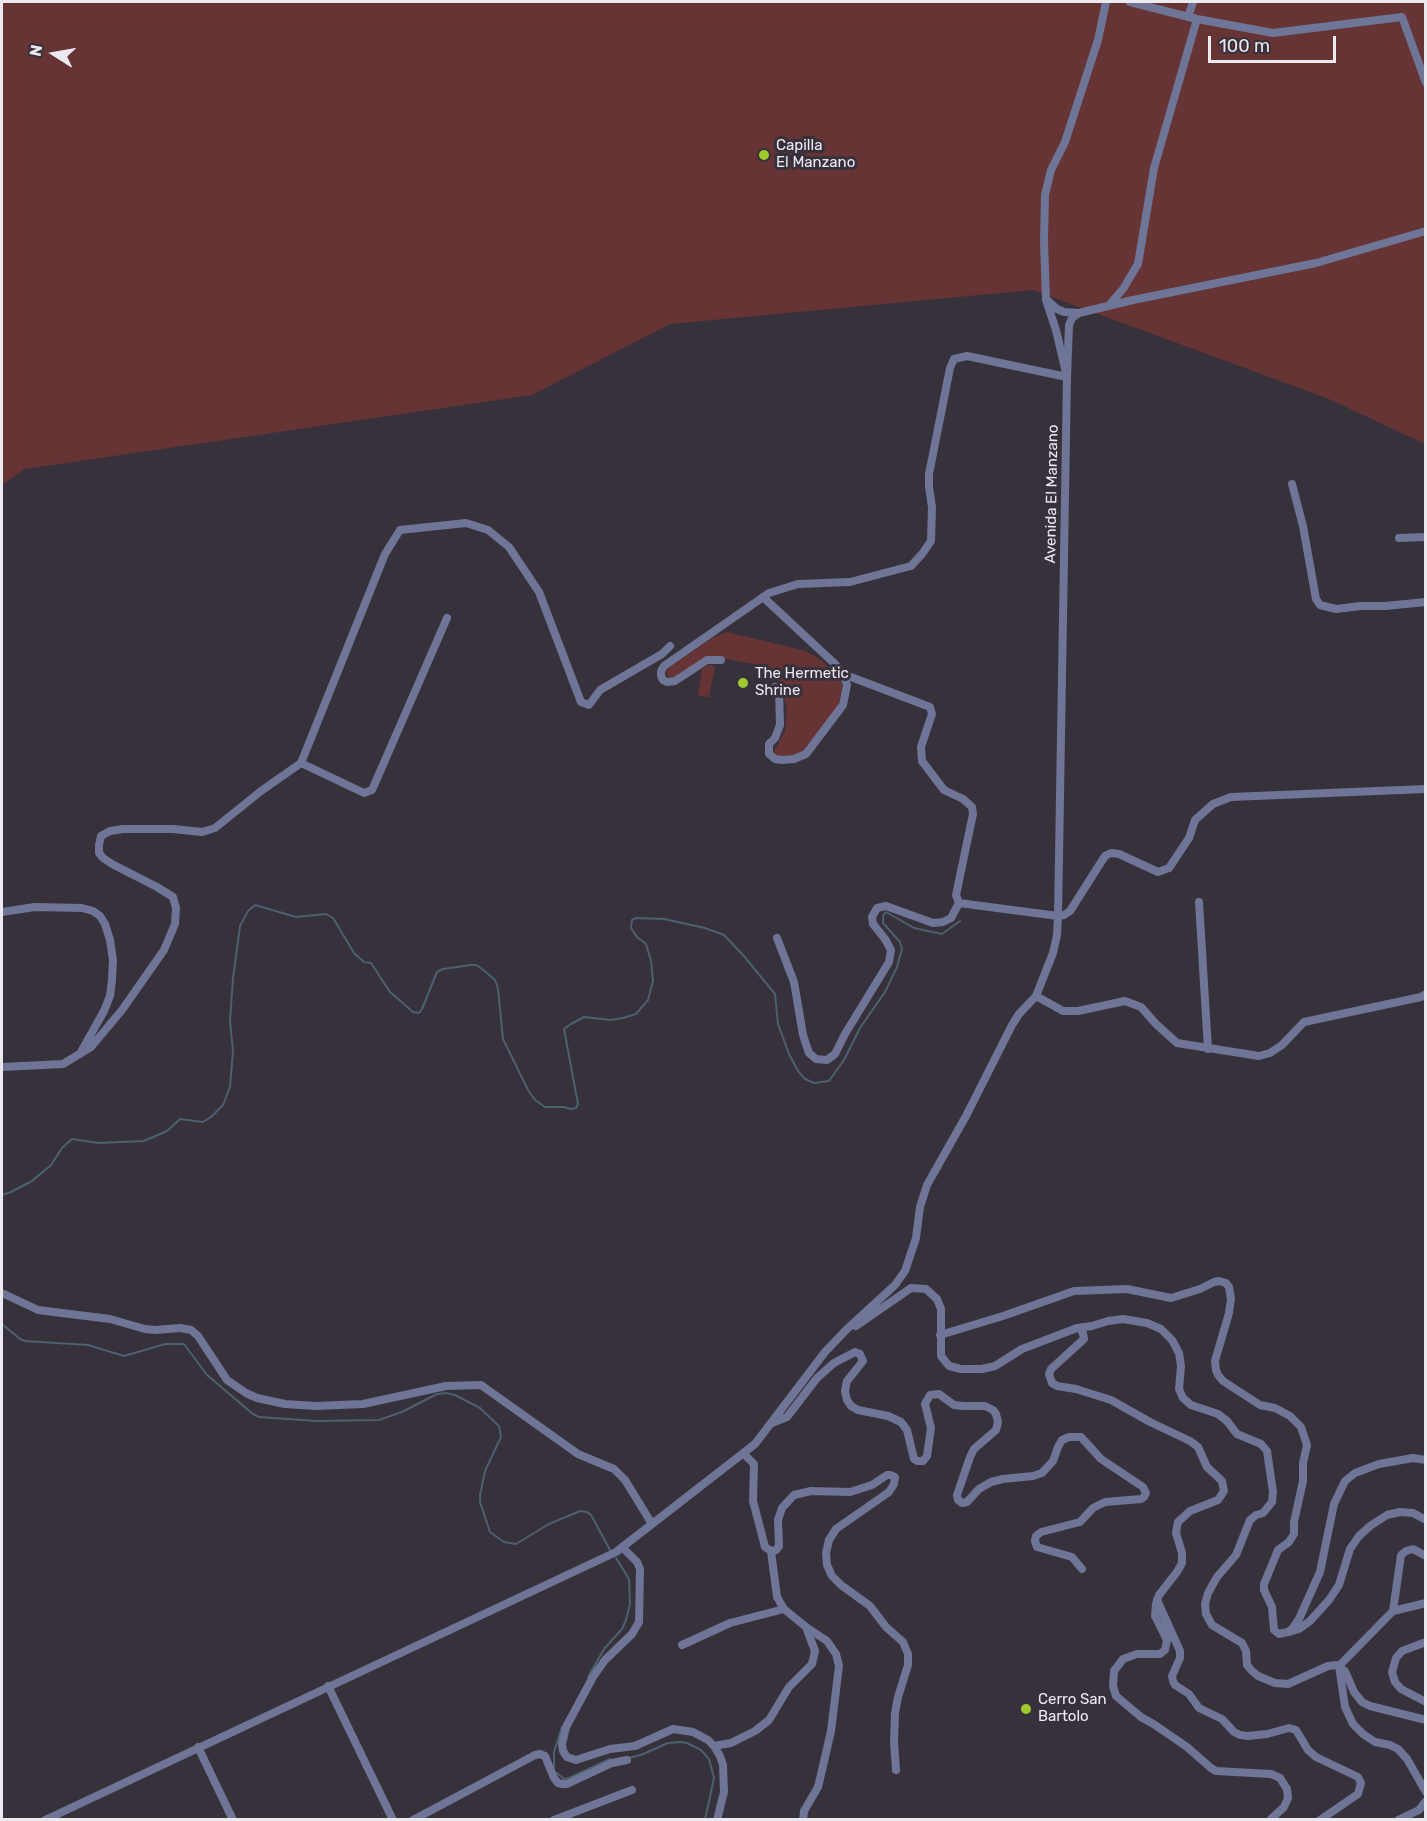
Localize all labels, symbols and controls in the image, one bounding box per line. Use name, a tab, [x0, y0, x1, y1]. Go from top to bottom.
north arrow	[24, 24, 84, 84]
scale bar	[1211, 24, 1338, 62]
text: 100 m	[1219, 35, 1270, 57]
text: N	[25, 43, 46, 58]
place label: Capilla El Manzano	[776, 137, 855, 172]
marker: Capilla El Manzano	[757, 148, 771, 162]
street label: Avenida El Manzano	[1042, 424, 1062, 564]
place label: The Hermetic Shrine	[755, 665, 849, 700]
marker: The Hermetic Shrine	[736, 676, 750, 690]
place label: Cerro San Bartolo	[1038, 1691, 1107, 1726]
marker: Cerro San Bartolo	[1019, 1702, 1033, 1716]

